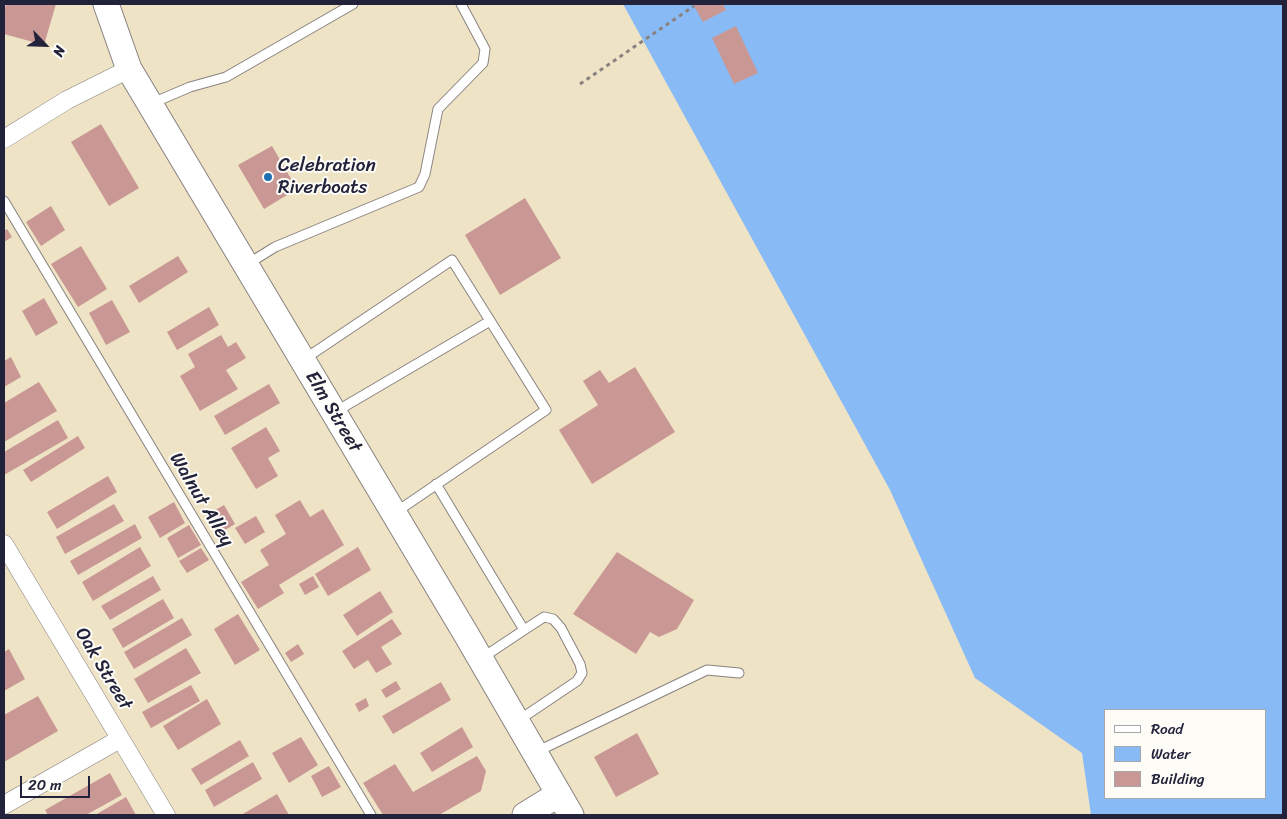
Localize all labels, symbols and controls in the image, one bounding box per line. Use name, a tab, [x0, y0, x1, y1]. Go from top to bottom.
north arrow	[20, 20, 70, 70]
text: N	[46, 42, 73, 61]
place label: Celebration Riverboats	[278, 155, 376, 199]
marker: Celebration Riverboats	[262, 171, 274, 183]
street label: Elm Street	[300, 367, 366, 457]
street label: Walnut Alley	[164, 449, 238, 551]
street label: Oak Street	[70, 624, 136, 714]
legend	[1104, 709, 1267, 799]
text: Road	[1151, 716, 1183, 742]
text: Water	[1151, 741, 1191, 767]
scale bar	[22, 766, 92, 798]
text: Building	[1151, 766, 1205, 792]
text: 20 m	[28, 772, 62, 798]

